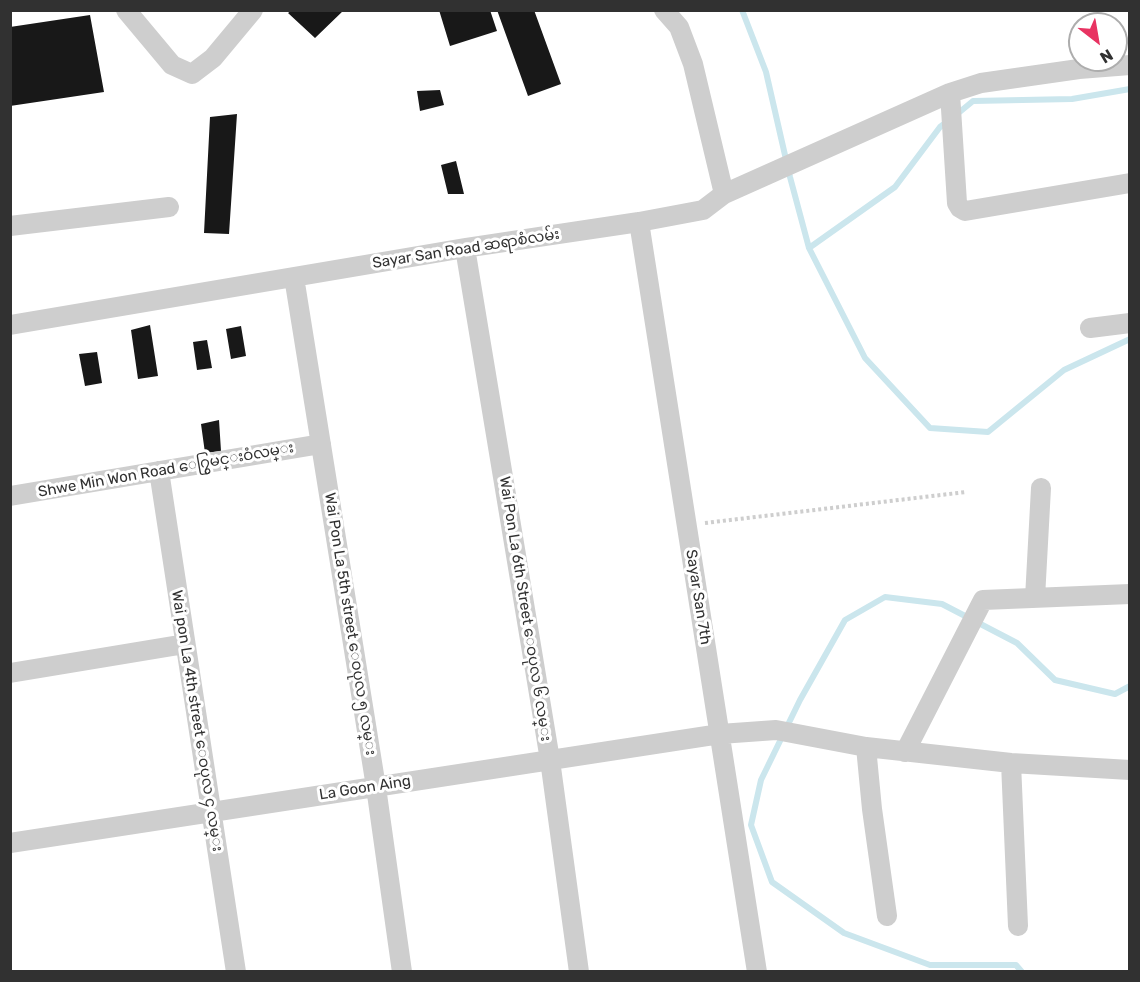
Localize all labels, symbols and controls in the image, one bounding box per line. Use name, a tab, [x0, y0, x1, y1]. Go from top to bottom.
north arrow	[1068, 12, 1128, 72]
text: N	[1097, 45, 1116, 67]
street label: Sayar San Road ဆရာစံလမ်း	[371, 225, 561, 273]
street label: Shwe Min Won Road ေ၇ြွမင္းဝံလမ္း	[37, 439, 295, 501]
street label: Wai Pon La 6th Street ေဝပုလ ၆ လမ္း	[495, 475, 555, 743]
street label: Wai Pon La 5th street ေဝပုလ ၅ လမ္း	[320, 492, 380, 756]
street label: Sayar San 7th	[682, 548, 714, 646]
street label: Wai pon La 4th street ေဝပုလ ၄ လမ္း	[167, 589, 227, 853]
street label: La Goon Aing	[318, 772, 412, 804]

